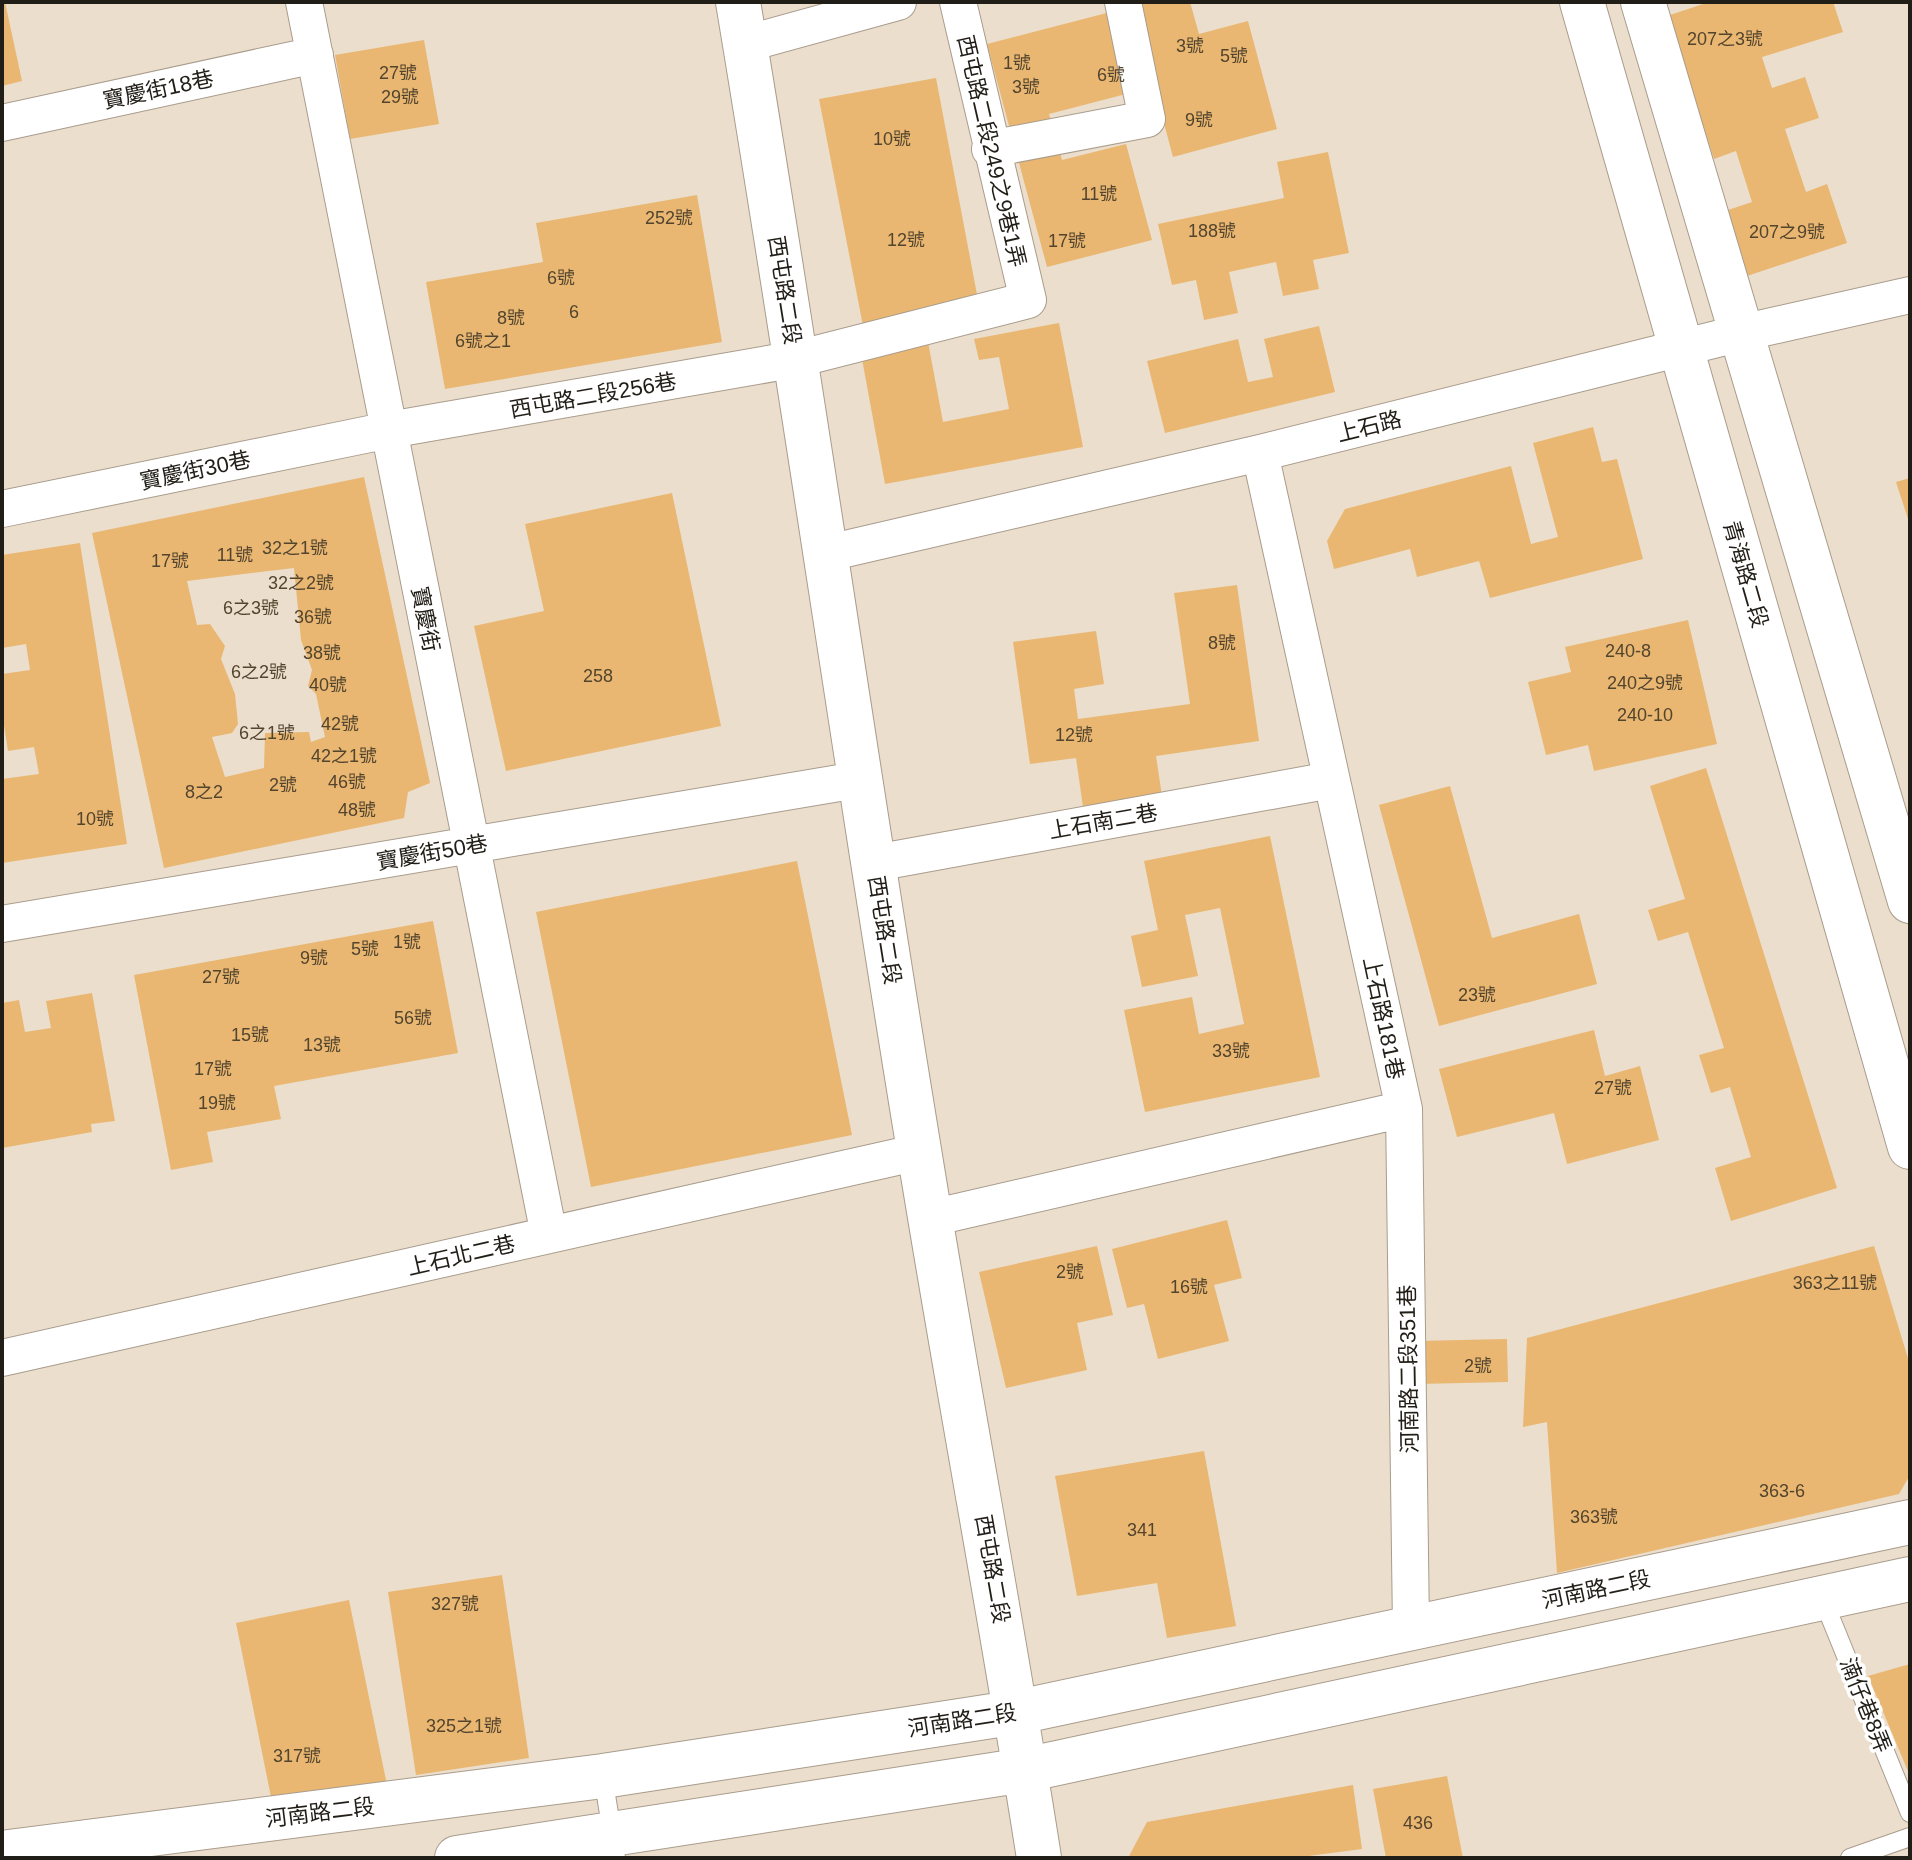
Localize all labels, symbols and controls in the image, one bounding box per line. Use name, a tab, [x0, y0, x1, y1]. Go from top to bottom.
house number: 207之3號	[1687, 29, 1763, 49]
street label: 西屯路二段249之9巷1弄	[953, 33, 1030, 269]
house number: 3號	[1176, 36, 1204, 56]
house number: 5號	[1220, 46, 1248, 66]
house number: 1號	[1003, 53, 1031, 73]
house number: 27號	[379, 63, 417, 83]
house number: 6號	[1097, 65, 1125, 85]
street label: 寶慶街18巷	[100, 66, 216, 113]
house number: 3號	[1012, 77, 1040, 97]
house number: 29號	[381, 87, 419, 107]
house number: 9號	[1185, 110, 1213, 130]
house number: 10號	[873, 129, 911, 149]
house number: 11號	[1081, 184, 1117, 204]
house number: 252號	[645, 208, 693, 228]
house number: 188號	[1188, 221, 1236, 241]
house number: 207之9號	[1749, 222, 1825, 242]
house number: 12號	[887, 230, 925, 250]
house number: 17號	[1048, 231, 1086, 251]
street label: 西屯路二段	[764, 234, 805, 346]
house number: 6號	[547, 268, 575, 288]
house number: 6	[569, 302, 579, 322]
house number: 8號	[497, 308, 525, 328]
house number: 6號之1	[455, 331, 511, 351]
street label: 西屯路二段256巷	[508, 369, 678, 422]
street label: 上石路	[1334, 406, 1404, 447]
street label: 寶慶街30巷	[137, 447, 253, 494]
street label: 青海路二段	[1718, 518, 1773, 630]
house number: 32之1號	[262, 538, 328, 558]
house number: 11號	[217, 545, 253, 565]
house number: 17號	[151, 551, 189, 571]
house number: 32之2號	[268, 573, 334, 593]
street label: 寶慶街	[407, 584, 444, 654]
house number: 6之3號	[223, 598, 279, 618]
house number: 36號	[294, 607, 332, 627]
house number: 8號	[1208, 633, 1236, 653]
house number: 240-8	[1605, 641, 1651, 661]
house number: 38號	[303, 643, 341, 663]
house number: 6之2號	[231, 662, 287, 682]
house number: 258	[583, 666, 613, 686]
house number: 240之9號	[1607, 673, 1683, 693]
house number: 40號	[309, 675, 347, 695]
house number: 240-10	[1617, 705, 1673, 725]
house number: 42號	[321, 714, 359, 734]
house number: 6之1號	[239, 723, 295, 743]
house number: 12號	[1055, 725, 1093, 745]
house number: 42之1號	[311, 746, 377, 766]
house number: 46號	[328, 772, 366, 792]
house number: 2號	[269, 775, 297, 795]
house number: 8之2	[185, 782, 223, 802]
house number: 48號	[338, 800, 376, 820]
street label: 上石南二巷	[1047, 800, 1159, 843]
house number: 10號	[76, 809, 114, 829]
street label: 寶慶街50巷	[375, 830, 490, 875]
street label: 西屯路二段	[864, 874, 905, 986]
house number: 1號	[393, 932, 421, 952]
house number: 5號	[351, 939, 379, 959]
house number: 9號	[300, 948, 328, 968]
street label: 上石路181巷	[1358, 955, 1409, 1082]
house number: 27號	[202, 967, 240, 987]
house number: 23號	[1458, 985, 1496, 1005]
house number: 56號	[394, 1008, 432, 1028]
house number: 15號	[231, 1025, 269, 1045]
house number: 13號	[303, 1035, 341, 1055]
house number: 33號	[1212, 1041, 1250, 1061]
house number: 17號	[194, 1059, 232, 1079]
house number: 27號	[1594, 1078, 1632, 1098]
house number: 19號	[198, 1093, 236, 1113]
street label: 上石北二巷	[405, 1231, 518, 1280]
house number: 2號	[1056, 1262, 1084, 1282]
house number: 363之11號	[1793, 1273, 1877, 1293]
house number: 16號	[1170, 1277, 1208, 1297]
street label: 河南路二段351巷	[1395, 1284, 1422, 1454]
house number: 2號	[1464, 1356, 1492, 1376]
house number: 363-6	[1759, 1481, 1805, 1501]
house number: 363號	[1570, 1507, 1618, 1527]
street label: 西屯路二段	[971, 1513, 1014, 1625]
house number: 341	[1127, 1520, 1157, 1540]
street label: 河南路二段	[1540, 1566, 1653, 1613]
house number: 327號	[431, 1594, 479, 1614]
street label: 湳仔巷8弄	[1835, 1654, 1896, 1756]
street label: 河南路二段	[906, 1700, 1018, 1741]
house number: 325之1號	[426, 1716, 502, 1736]
house number: 317號	[273, 1746, 321, 1766]
street label: 河南路二段	[264, 1793, 376, 1832]
house number: 436	[1403, 1813, 1433, 1833]

